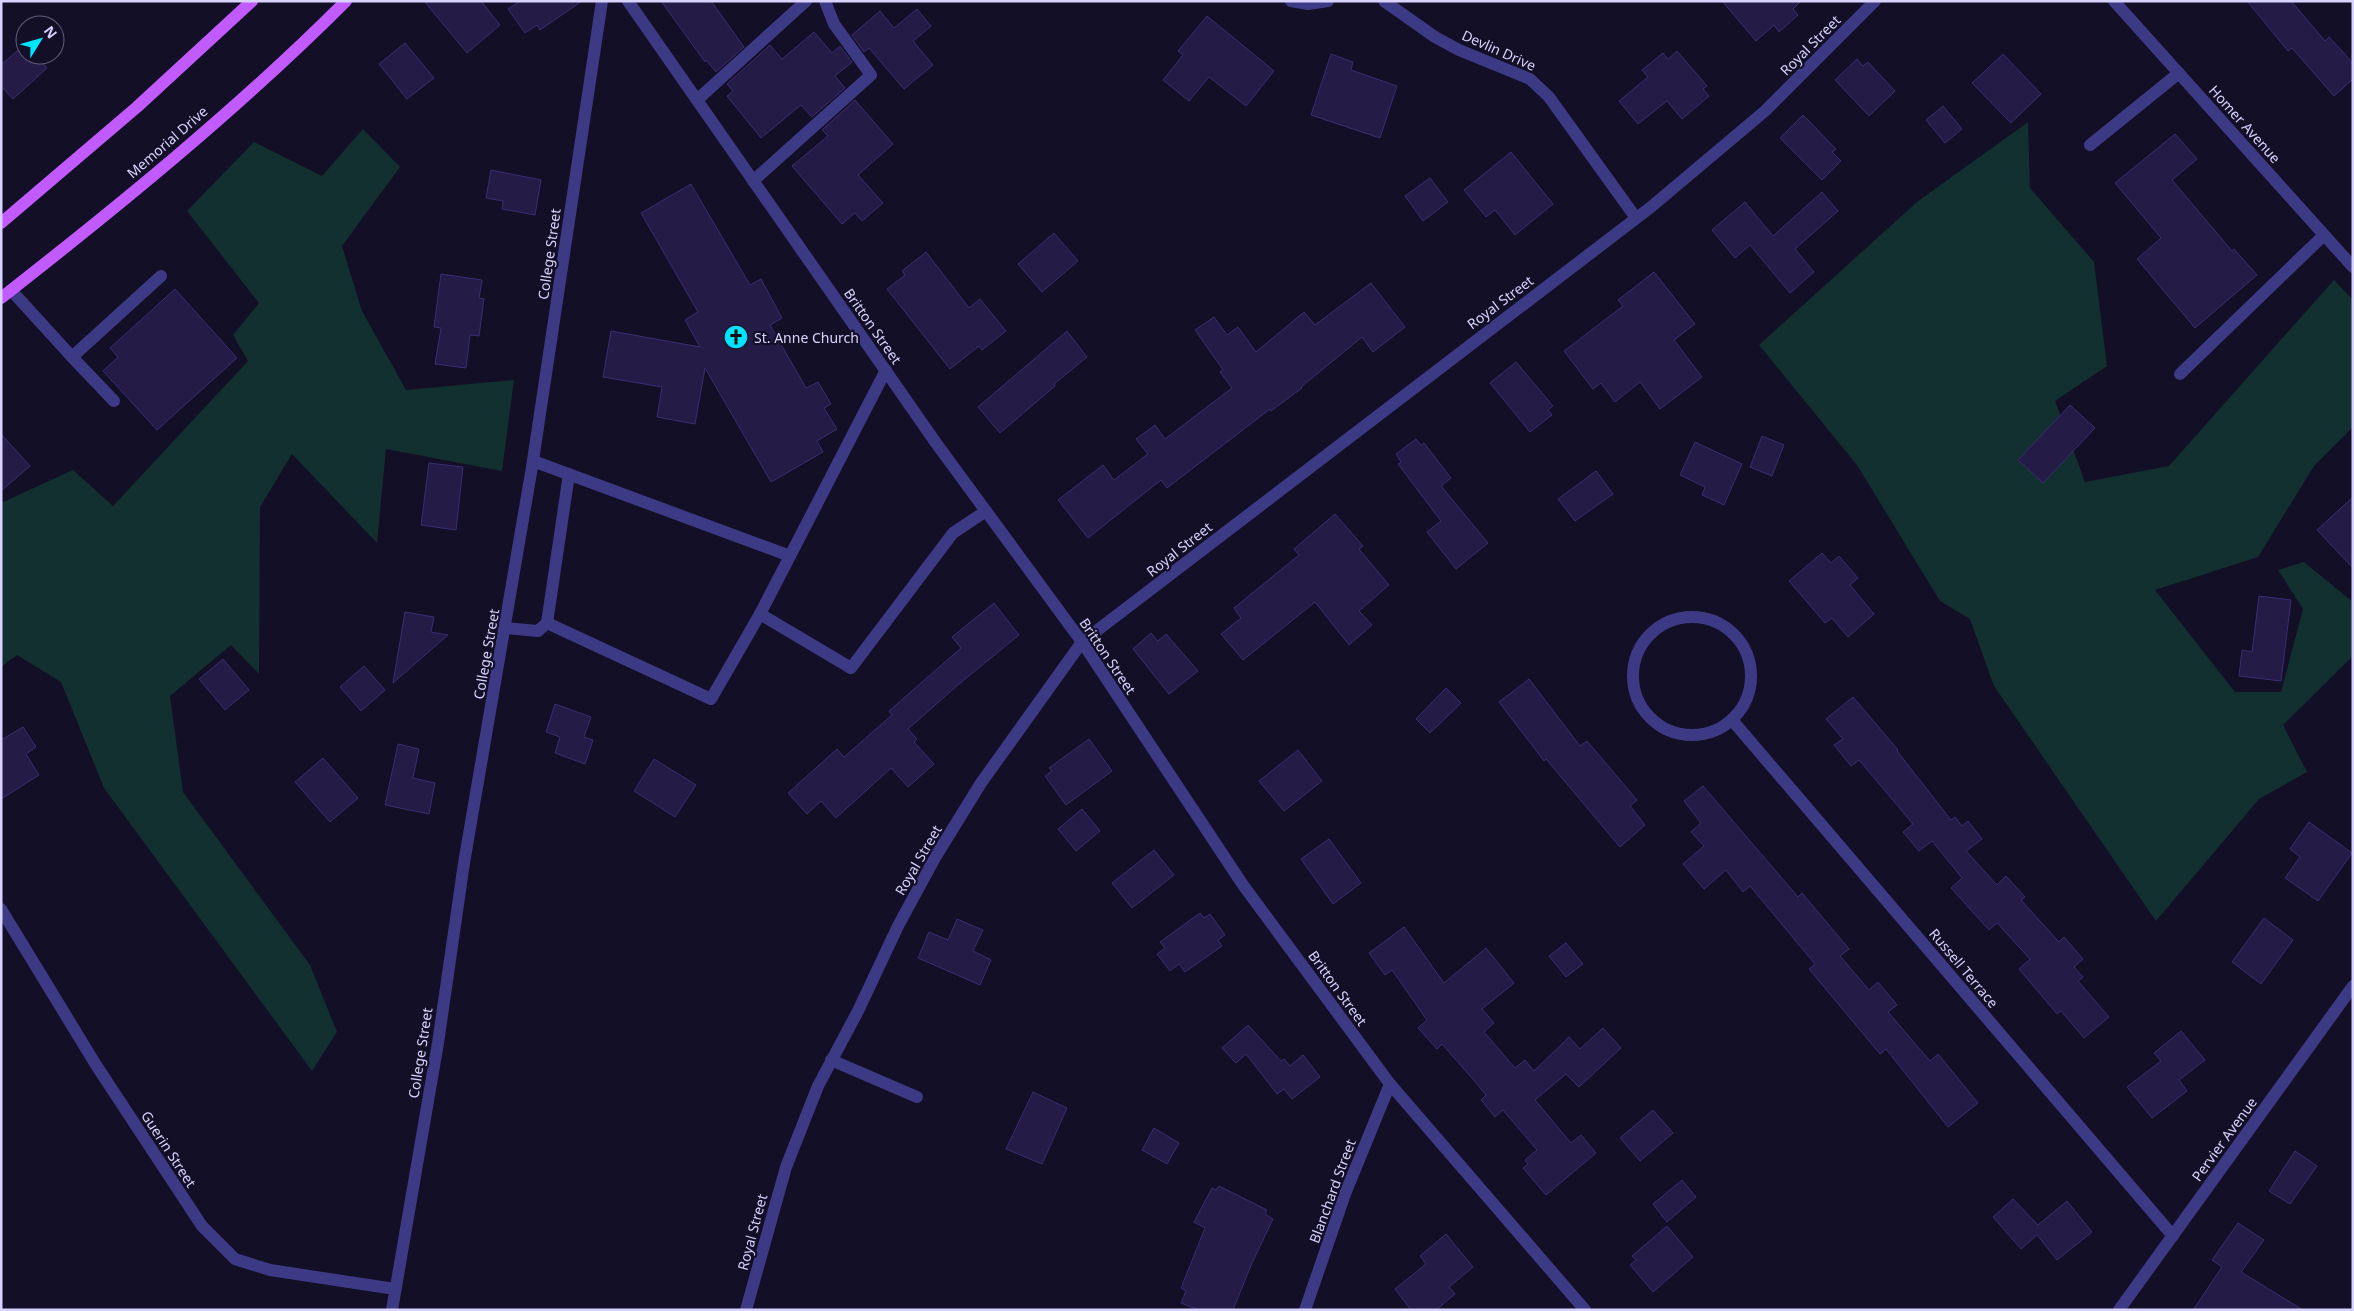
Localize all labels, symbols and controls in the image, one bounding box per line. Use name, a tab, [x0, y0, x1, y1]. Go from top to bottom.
street label: Royal Street	[1776, 11, 1844, 79]
north arrow	[15, 15, 65, 65]
text: N	[40, 22, 62, 42]
street label: Devlin Drive	[1459, 25, 1539, 75]
street label: Homer Avenue	[2205, 81, 2285, 167]
street label: Memorial Drive	[123, 102, 212, 182]
street label: College Street	[533, 207, 565, 301]
street label: Royal Street	[1463, 271, 1537, 333]
street label: Britton Street	[840, 284, 906, 368]
church icon: St. Anne Church	[723, 324, 749, 350]
place label: St. Anne Church	[754, 328, 859, 347]
street label: Royal Street	[1142, 517, 1216, 581]
street label: College Street	[469, 607, 503, 701]
street label: Britton Street	[1075, 614, 1141, 698]
street label: Royal Street	[890, 821, 946, 899]
street label: Russell Terrace	[1925, 924, 2003, 1012]
street label: Britton Street	[1304, 947, 1372, 1029]
street label: College Street	[403, 1006, 437, 1100]
street label: Pervier Avenue	[2187, 1093, 2261, 1185]
street label: Guerin Street	[137, 1107, 201, 1191]
street label: Blanchard Street	[1304, 1136, 1360, 1246]
street label: Royal Street	[733, 1192, 771, 1272]

